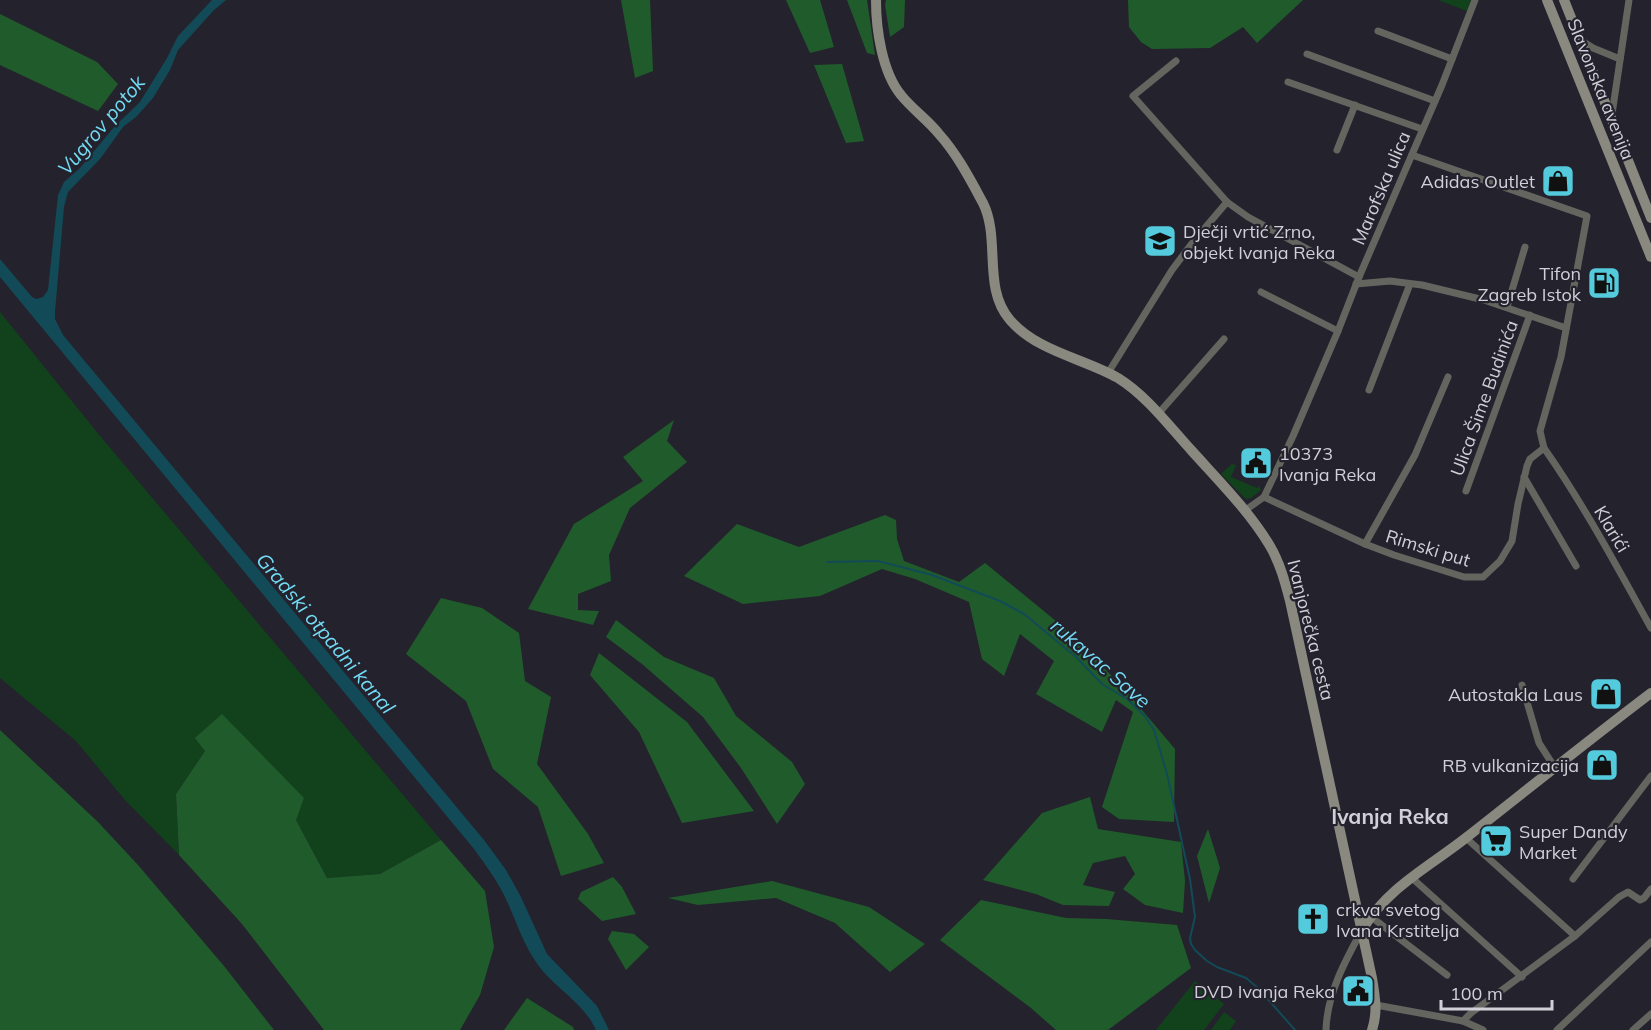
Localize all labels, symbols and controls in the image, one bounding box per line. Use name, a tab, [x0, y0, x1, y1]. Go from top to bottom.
street label: Slavonska avenija	[1562, 15, 1640, 163]
water label: Vugrov potok	[52, 69, 150, 180]
street label: Marofska ulica	[1347, 128, 1415, 248]
shop icon: Adidas Outlet	[1540, 163, 1576, 199]
place label: Adidas Outlet	[1421, 170, 1535, 193]
place label: Dječji vrtić Zrno, objekt Ivanja Reka	[1183, 220, 1335, 264]
school or university icon: Dječji vrtić Zrno, objekt Ivanja Reka	[1142, 223, 1178, 259]
place label: Tifon Zagreb Istok	[1478, 262, 1582, 306]
fuel station icon: Tifon Zagreb Istok	[1586, 265, 1622, 301]
street label: Ulica Šime Budinića	[1445, 317, 1523, 479]
place label: 10373 Ivanja Reka	[1279, 442, 1376, 486]
public building icon: 10373 Ivanja Reka	[1238, 445, 1274, 481]
street label: Klarići	[1589, 501, 1635, 557]
street label: Rimski put	[1383, 524, 1473, 572]
water label: Gradski otpadni kanal	[251, 547, 401, 719]
street label: Ivanjorečka cesta	[1282, 557, 1340, 703]
water label: rukavac Save	[1046, 613, 1156, 713]
shop icon: Autostakla Laus	[1588, 676, 1624, 712]
place label: Autostakla Laus	[1448, 683, 1583, 706]
shop icon: RB vulkanizacija	[1584, 747, 1620, 783]
place label: RB vulkanizacija	[1442, 754, 1579, 777]
district label: Ivanja Reka	[1331, 803, 1449, 829]
place label: Super Dandy Market	[1519, 820, 1628, 864]
supermarket icon: Super Dandy Market	[1478, 823, 1514, 859]
place label: crkva svetog Ivana Krstitelja	[1336, 898, 1460, 942]
church icon: crkva svetog Ivana Krstitelja	[1295, 901, 1331, 937]
public building icon: DVD Ivanja Reka	[1340, 973, 1376, 1009]
scale bar	[1441, 973, 1552, 1011]
place label: DVD Ivanja Reka	[1194, 980, 1335, 1003]
text: 100 m	[1450, 982, 1503, 1005]

